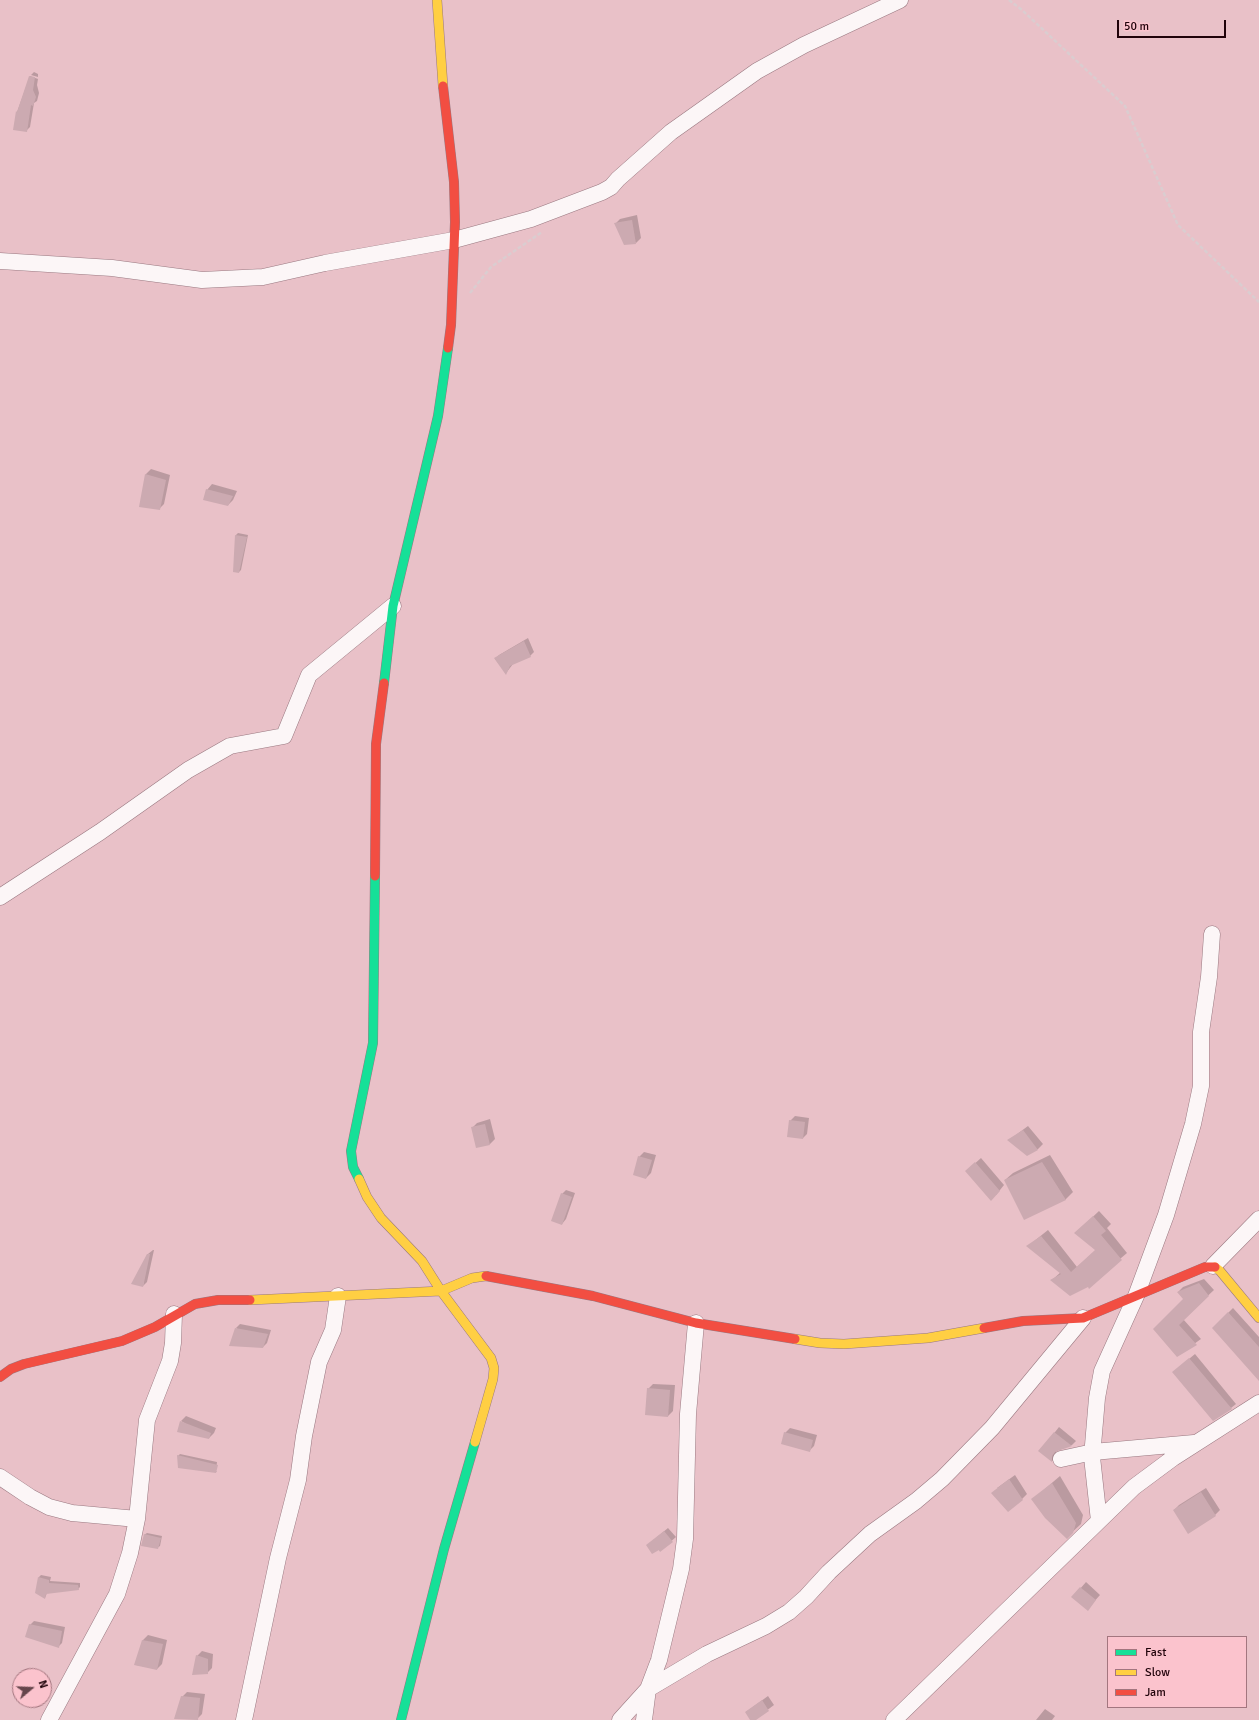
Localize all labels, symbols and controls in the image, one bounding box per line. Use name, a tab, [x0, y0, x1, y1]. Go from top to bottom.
scale bar	[1119, 12, 1228, 38]
text: 50 m	[1124, 19, 1149, 34]
legend	[1107, 1636, 1247, 1708]
text: Fast	[1145, 1645, 1166, 1660]
text: Slow	[1145, 1665, 1170, 1680]
north arrow	[12, 1668, 52, 1708]
text: N	[35, 1679, 50, 1690]
text: Jam	[1145, 1685, 1166, 1700]

